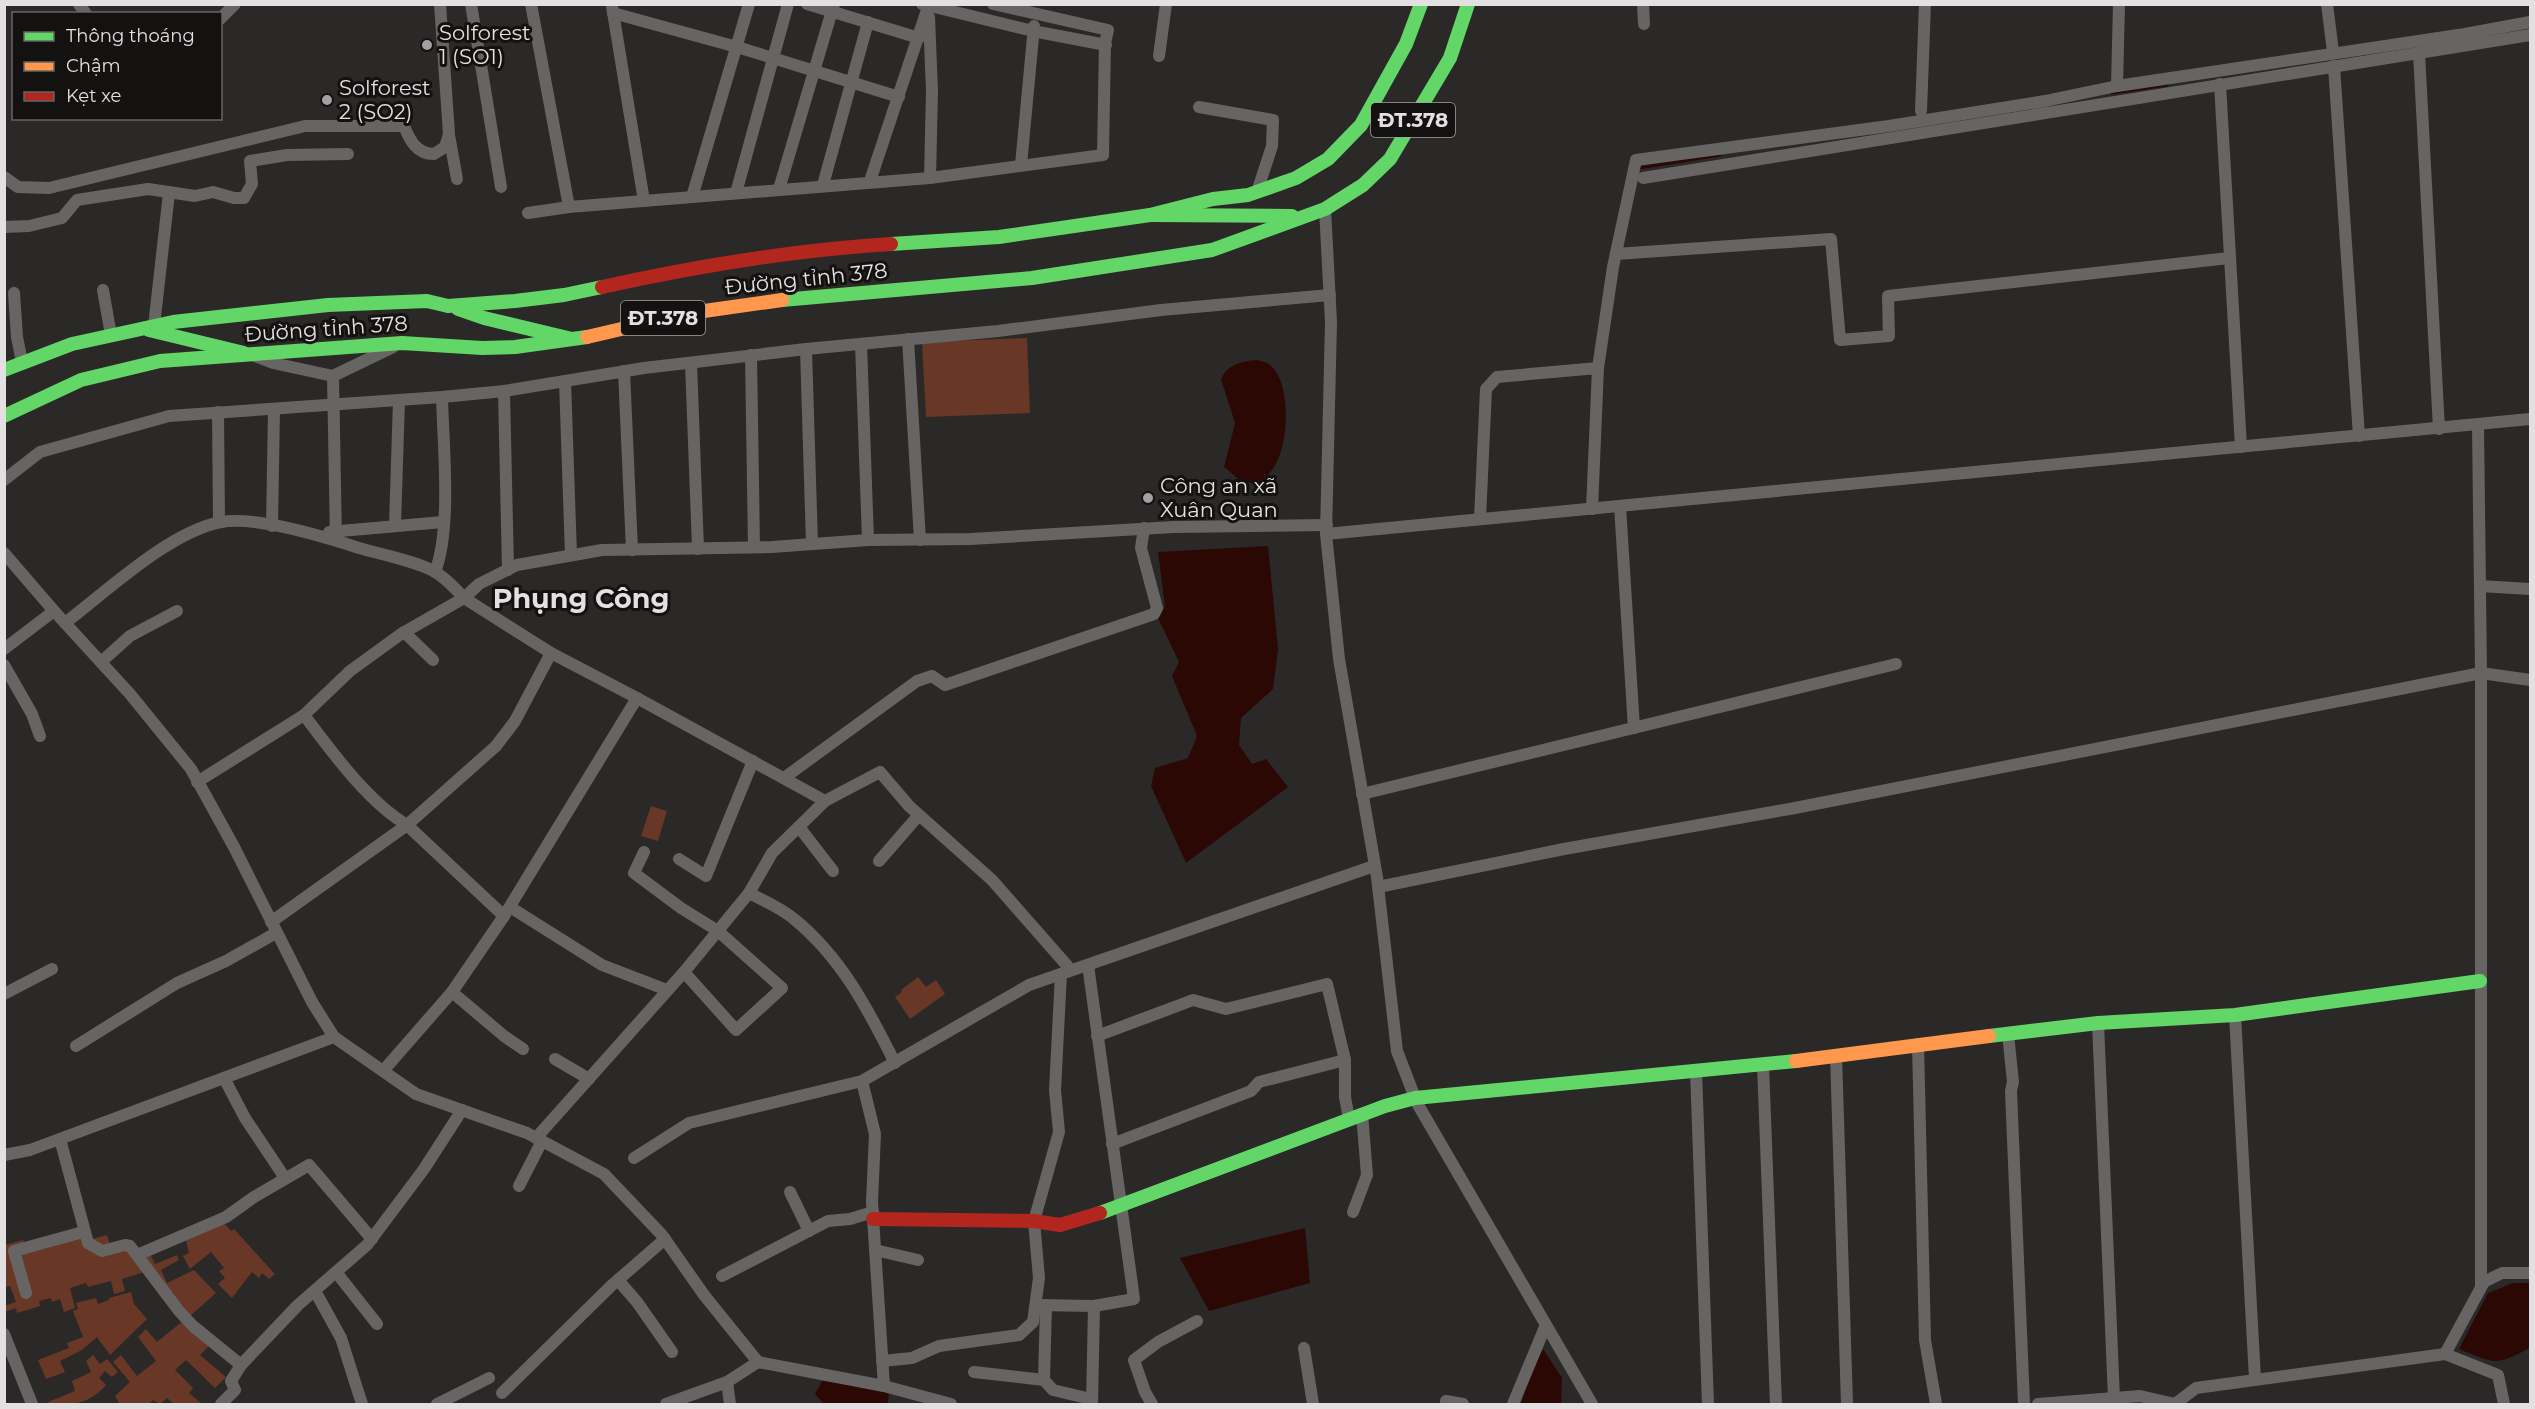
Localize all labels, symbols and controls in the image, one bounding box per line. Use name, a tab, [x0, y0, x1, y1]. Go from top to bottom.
legend	[12, 12, 222, 120]
place label: Solforest 1 (SO1)	[439, 20, 530, 69]
text: Thông thoáng	[66, 25, 195, 47]
marker: Solforest 1 (SO1)	[420, 38, 434, 52]
text: Chậm	[66, 55, 121, 77]
place label: Solforest 2 (SO2)	[339, 75, 430, 124]
text: Kẹt xe	[66, 85, 122, 107]
marker: Solforest 2 (SO2)	[320, 93, 334, 107]
road number: ĐT.378	[1371, 103, 1455, 137]
street label: Đường tỉnh 378	[723, 258, 889, 299]
road number: ĐT.378	[621, 301, 705, 335]
street label: Đường tỉnh 378	[244, 310, 408, 347]
place label: Công an xã Xuân Quan	[1160, 473, 1278, 522]
marker: Công an xã Xuân Quan	[1141, 491, 1155, 505]
district label: Phụng Công	[493, 582, 669, 615]

